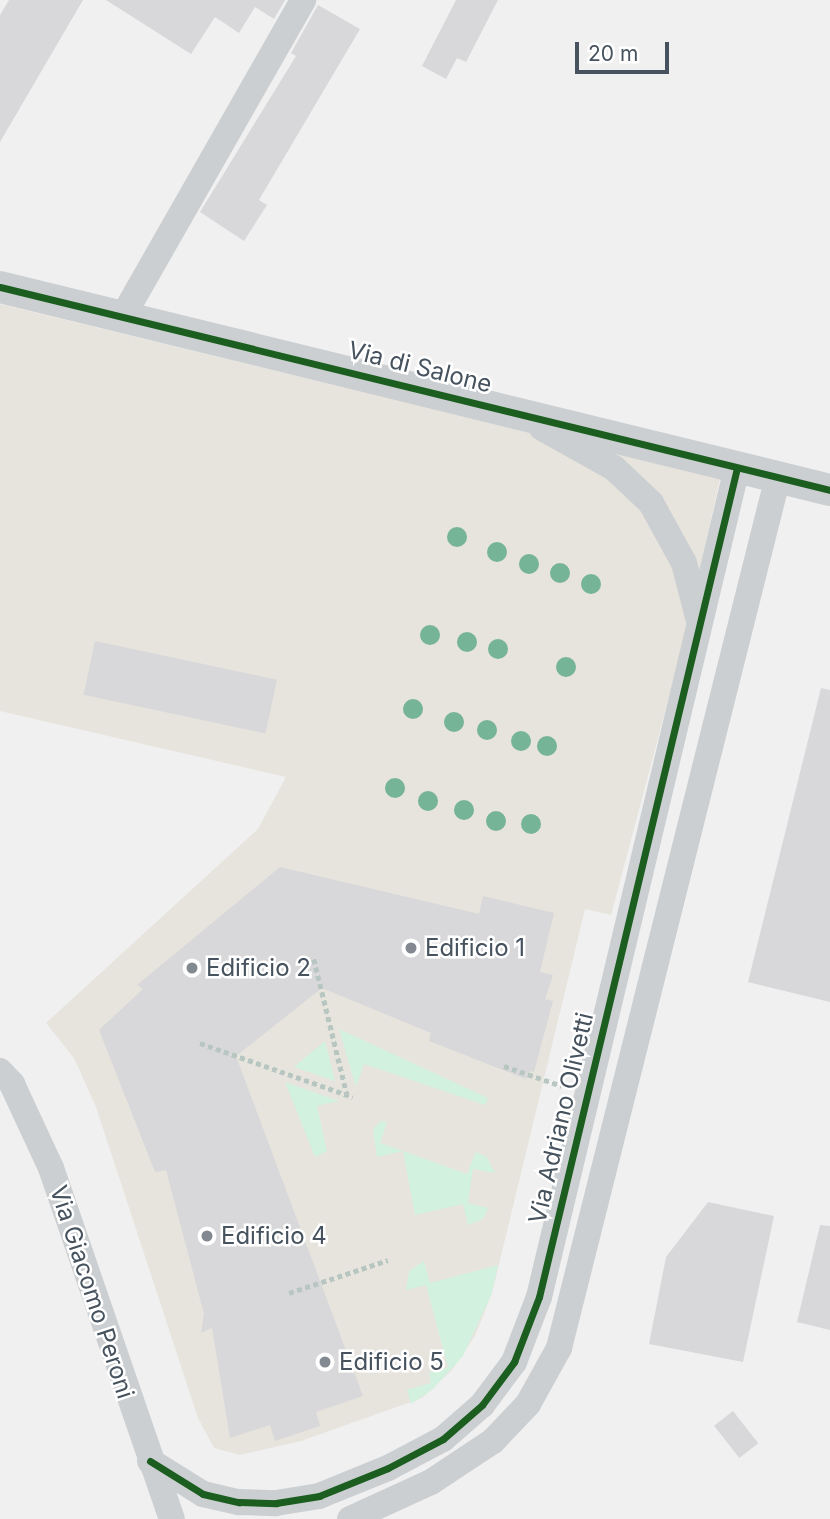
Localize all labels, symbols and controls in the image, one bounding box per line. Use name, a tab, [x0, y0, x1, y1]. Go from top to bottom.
scale bar	[578, 28, 672, 72]
text: 20 m	[588, 41, 638, 66]
street label: Via di Salone	[345, 335, 495, 399]
place label: Edificio 1	[425, 934, 525, 962]
marker: Edificio 1	[403, 940, 419, 956]
place label: Edificio 2	[206, 954, 311, 982]
marker: Edificio 2	[184, 960, 200, 976]
street label: Via Adriano Olivetti	[523, 1010, 599, 1226]
street label: Via Giacomo Peroni	[44, 1182, 140, 1402]
place label: Edificio 4	[221, 1222, 327, 1250]
marker: Edificio 4	[199, 1228, 215, 1244]
place label: Edificio 5	[339, 1348, 444, 1376]
marker: Edificio 5	[317, 1354, 333, 1370]

